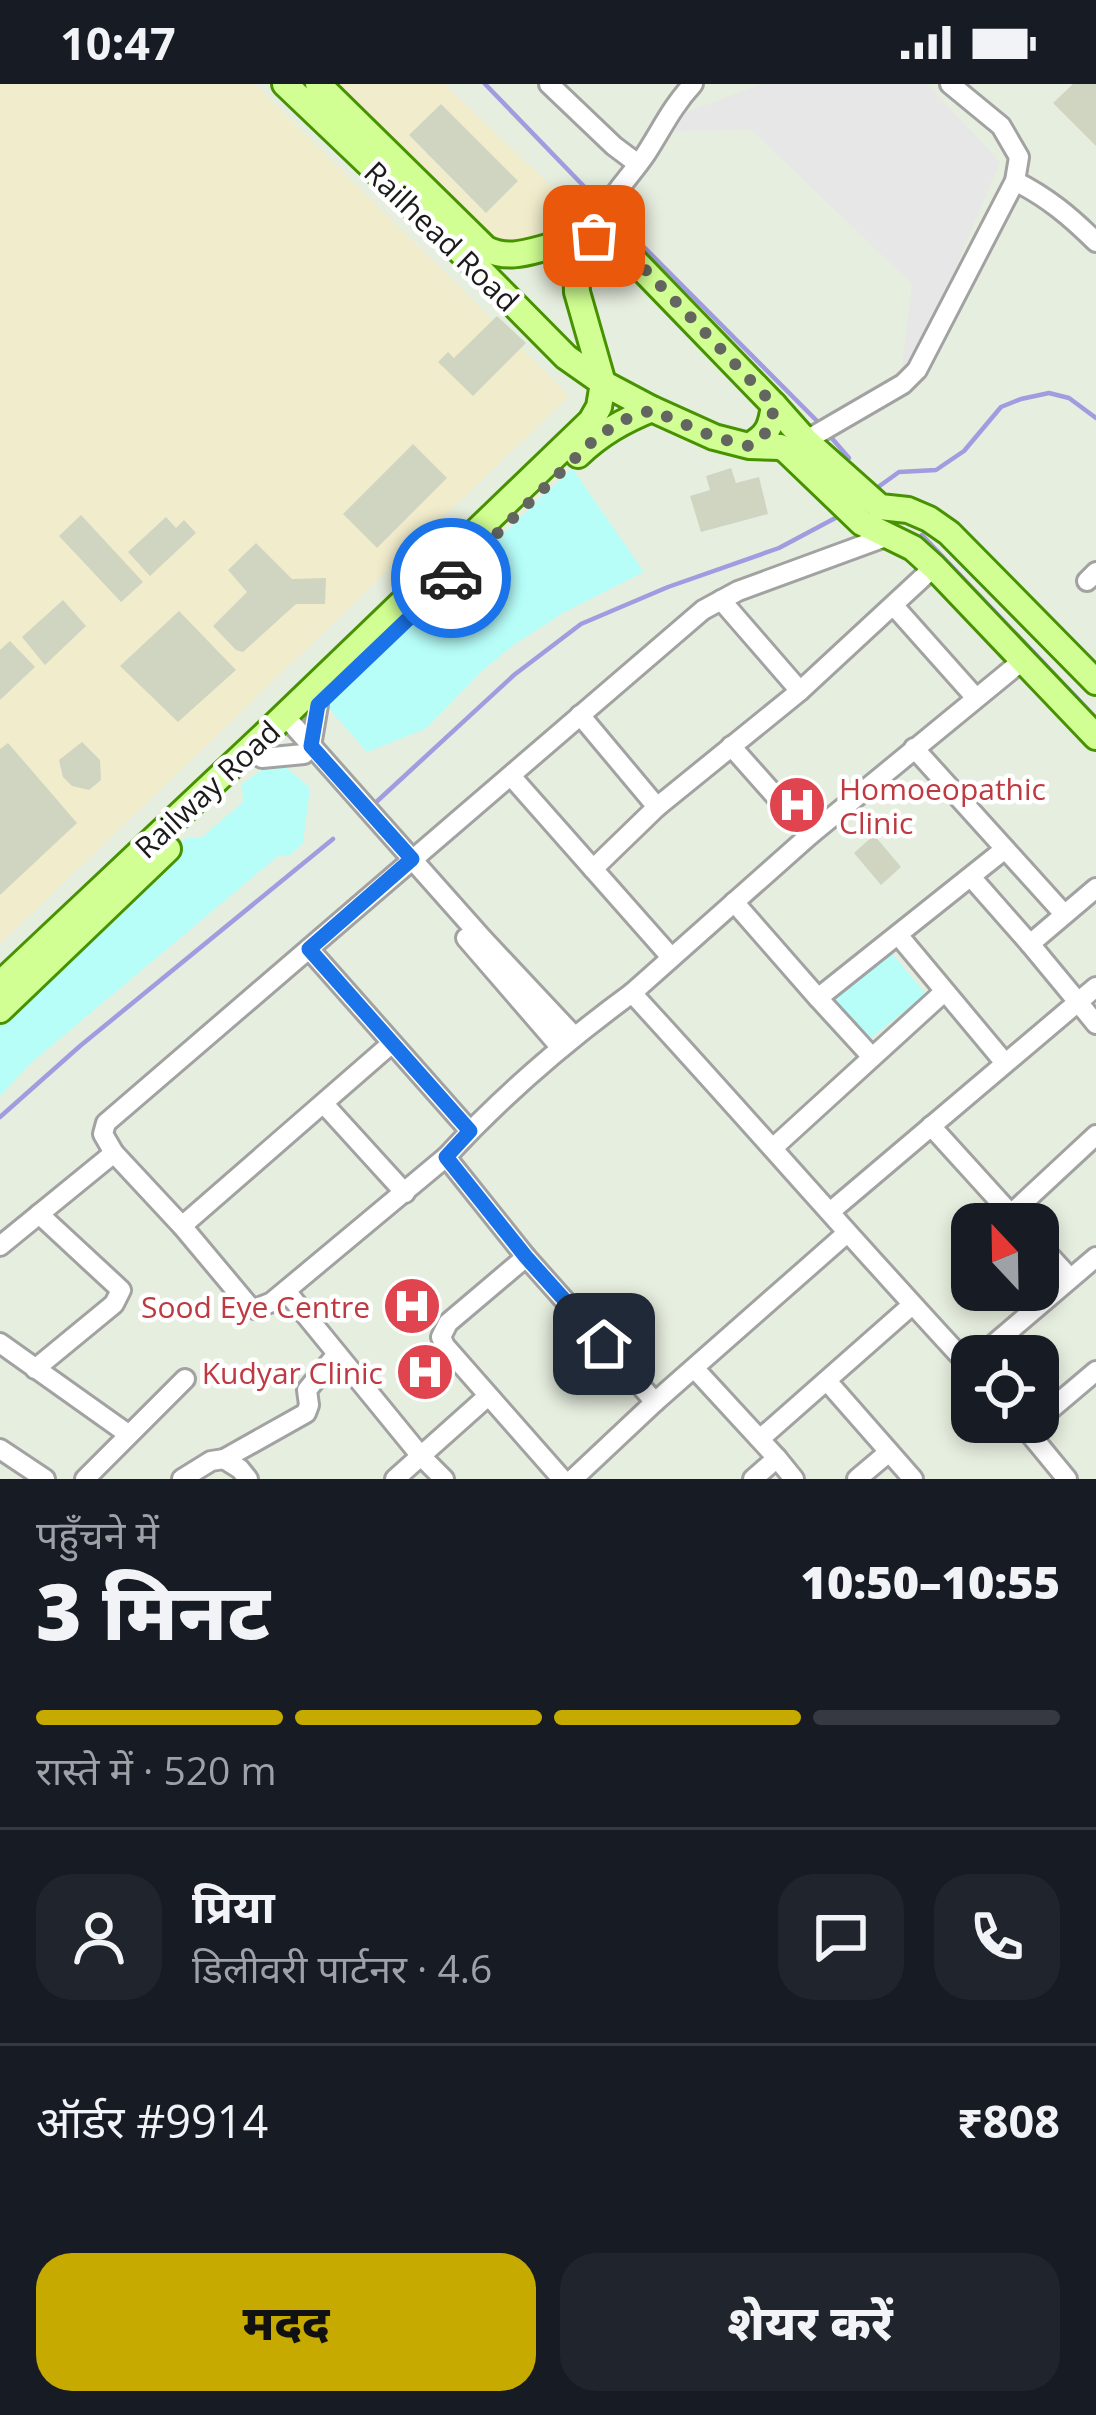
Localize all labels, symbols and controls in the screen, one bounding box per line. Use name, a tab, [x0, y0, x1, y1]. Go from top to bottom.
text: 10:47	[60, 12, 176, 73]
street label: Railhead Road	[356, 152, 528, 320]
pin	[543, 185, 645, 287]
icon: bag	[561, 203, 627, 269]
courier	[391, 518, 511, 638]
icon: car	[418, 545, 484, 611]
street label: Railway Road	[125, 711, 289, 867]
place label: Homoeopathic Clinic	[839, 768, 1046, 843]
hospital icon: Homoeopathic Clinic	[766, 774, 828, 836]
north arrow	[951, 1203, 1059, 1311]
map controls	[951, 1203, 1059, 1443]
hospital icon: Sood Eye Centre	[381, 1275, 443, 1337]
place label: Sood Eye Centre	[141, 1286, 370, 1327]
pin	[553, 1293, 655, 1395]
icon: home	[571, 1311, 637, 1377]
button: locate	[951, 1335, 1059, 1443]
hospital icon: Kudyar Clinic	[394, 1341, 456, 1403]
place label: Kudyar Clinic	[202, 1352, 383, 1393]
text: पहुँचने में	[36, 1507, 159, 1560]
text: 10:50–10:55	[801, 1551, 1060, 1612]
text: 3 मिनट	[36, 1557, 270, 1663]
text: रास्ते में · 520 m	[36, 1743, 277, 1796]
button: person	[36, 1874, 162, 2000]
button: chat	[778, 1874, 904, 2000]
button: phone	[934, 1874, 1060, 2000]
text: प्रिया	[192, 1875, 275, 1936]
text: डिलीवरी पार्टनर · 4.6	[192, 1941, 492, 1994]
text: ऑर्डर #9914	[36, 2090, 268, 2151]
text: ₹808	[957, 2090, 1060, 2151]
button: मदद	[36, 2253, 536, 2391]
button: शेयर करें	[560, 2253, 1060, 2391]

